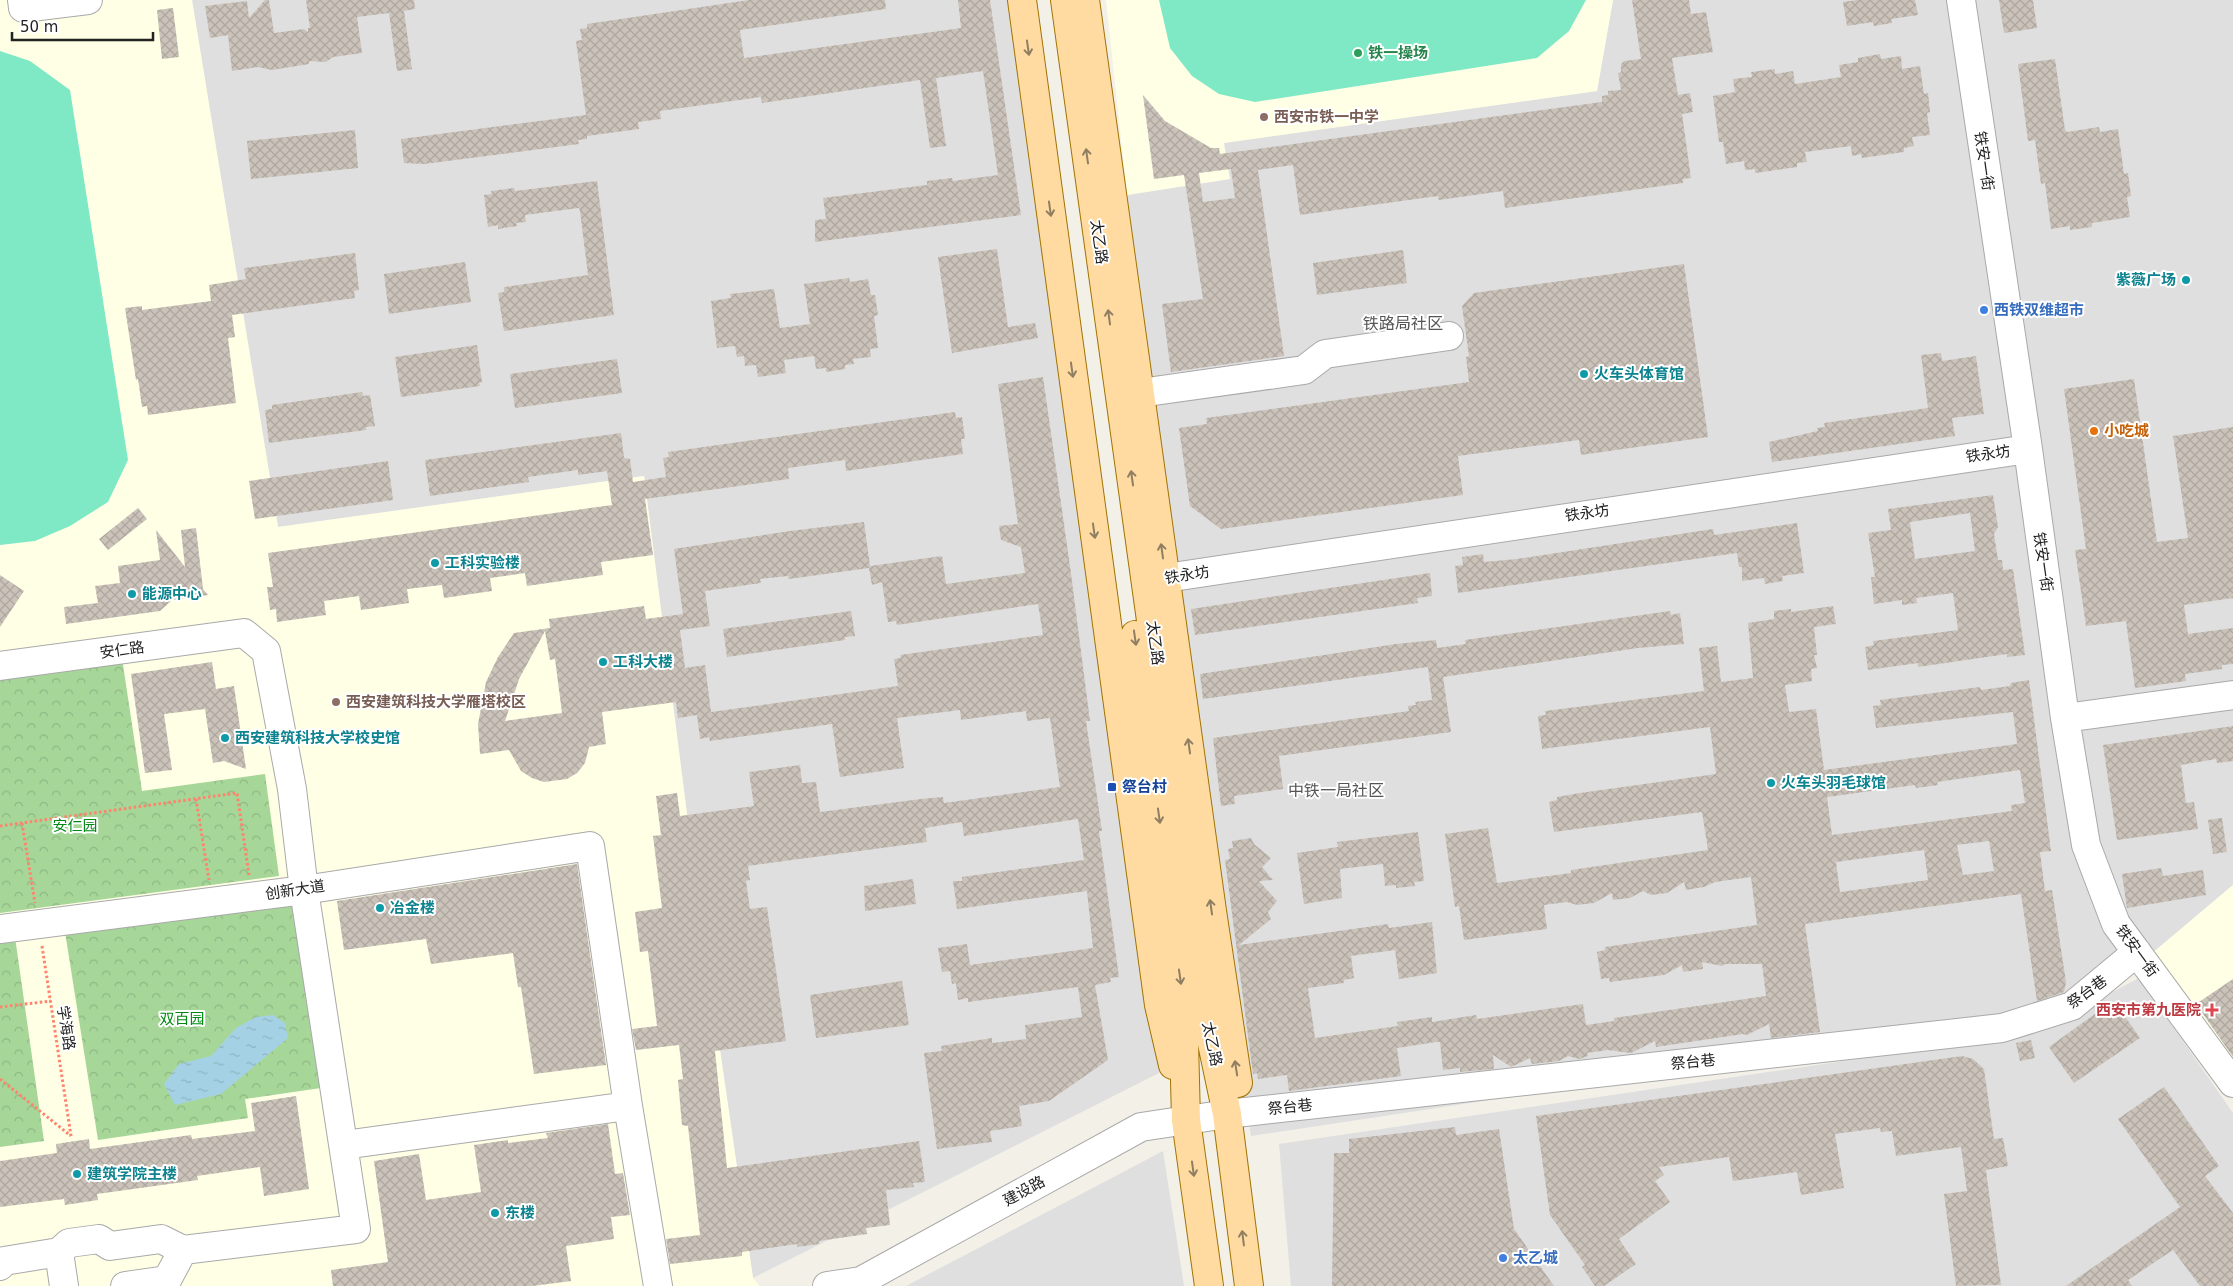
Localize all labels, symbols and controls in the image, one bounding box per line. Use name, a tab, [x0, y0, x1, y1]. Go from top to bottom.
scale bar	[12, 10, 154, 42]
text: 50 m	[20, 18, 58, 36]
one-way arrow	[1024, 40, 1034, 56]
place label: 铁一操场	[1368, 44, 1428, 62]
marker: 铁一操场	[1352, 47, 1364, 59]
place label: 西安市铁一中学	[1274, 108, 1379, 126]
marker: 西安市铁一中学	[1258, 111, 1270, 123]
street label: 铁安一街	[1971, 130, 1997, 192]
one-way arrow	[1082, 148, 1092, 164]
one-way arrow	[1046, 201, 1056, 217]
street label: 太乙路	[1087, 218, 1111, 266]
place label: 紫薇广场	[2116, 271, 2176, 289]
marker: 紫薇广场	[2180, 274, 2192, 286]
place label: 西铁双维超市	[1994, 301, 2084, 319]
marker: 西铁双维超市	[1978, 304, 1990, 316]
one-way arrow	[1104, 309, 1114, 325]
district label: 铁路局社区	[1363, 314, 1443, 333]
one-way arrow	[1067, 362, 1077, 378]
place label: 火车头体育馆	[1594, 365, 1684, 383]
marker: 火车头体育馆	[1578, 368, 1590, 380]
place label: 小吃城	[2104, 422, 2149, 440]
marker: 小吃城	[2088, 425, 2100, 437]
street label: 铁永坊	[1964, 442, 2012, 466]
one-way arrow	[1127, 470, 1137, 486]
street label: 铁永坊	[1563, 501, 1611, 525]
one-way arrow	[1089, 523, 1099, 539]
street label: 铁安一街	[2030, 531, 2056, 593]
one-way arrow	[1156, 543, 1166, 559]
place label: 工科实验楼	[445, 554, 520, 572]
marker: 工科实验楼	[429, 557, 441, 569]
street label: 铁永坊	[1163, 563, 1211, 587]
place label: 能源中心	[142, 585, 202, 603]
marker: 能源中心	[126, 588, 138, 600]
street label: 太乙路	[1143, 619, 1167, 667]
one-way arrow	[1130, 629, 1140, 645]
street label: 安仁路	[98, 638, 146, 662]
place label: 工科大楼	[613, 653, 673, 671]
marker: 工科大楼	[597, 656, 609, 668]
place label: 西安建筑科技大学雁塔校区	[346, 693, 526, 711]
marker: 西安建筑科技大学雁塔校区	[330, 696, 342, 708]
place label: 西安建筑科技大学校史馆	[235, 729, 400, 747]
marker: 西安建筑科技大学校史馆	[219, 732, 231, 744]
one-way arrow	[1183, 739, 1193, 755]
place label: 火车头羽毛球馆	[1781, 774, 1886, 792]
marker: 火车头羽毛球馆	[1765, 777, 1777, 789]
place label: 祭台村	[1122, 778, 1167, 796]
marker: 祭台村	[1106, 781, 1118, 793]
district label: 中铁一局社区	[1288, 781, 1384, 800]
one-way arrow	[1154, 808, 1164, 824]
park label: 安仁园	[52, 817, 98, 835]
street label: 创新大道	[264, 877, 326, 903]
place label: 冶金楼	[390, 899, 435, 917]
one-way arrow	[1206, 900, 1216, 916]
marker: 冶金楼	[374, 902, 386, 914]
street label: 铁安一街	[2112, 921, 2162, 981]
one-way arrow	[1175, 969, 1185, 985]
street label: 祭台巷	[2064, 971, 2110, 1013]
place label: 西安市第九医院	[2096, 1001, 2201, 1019]
marker: 西安市第九医院	[2205, 1003, 2219, 1017]
street label: 学海路	[54, 1004, 78, 1052]
park label: 双百园	[159, 1010, 205, 1028]
street label: 太乙路	[1199, 1020, 1225, 1068]
street label: 祭台巷	[1670, 1051, 1716, 1073]
one-way arrow	[1230, 1060, 1240, 1076]
street label: 祭台巷	[1267, 1096, 1313, 1118]
one-way arrow	[1188, 1160, 1198, 1176]
place label: 建筑学院主楼	[87, 1165, 177, 1183]
marker: 建筑学院主楼	[71, 1168, 83, 1180]
street label: 建设路	[1000, 1172, 1048, 1210]
place label: 东楼	[505, 1204, 535, 1222]
marker: 东楼	[489, 1207, 501, 1219]
one-way arrow	[1238, 1230, 1248, 1246]
place label: 太乙城	[1513, 1249, 1558, 1267]
marker: 太乙城	[1497, 1252, 1509, 1264]

